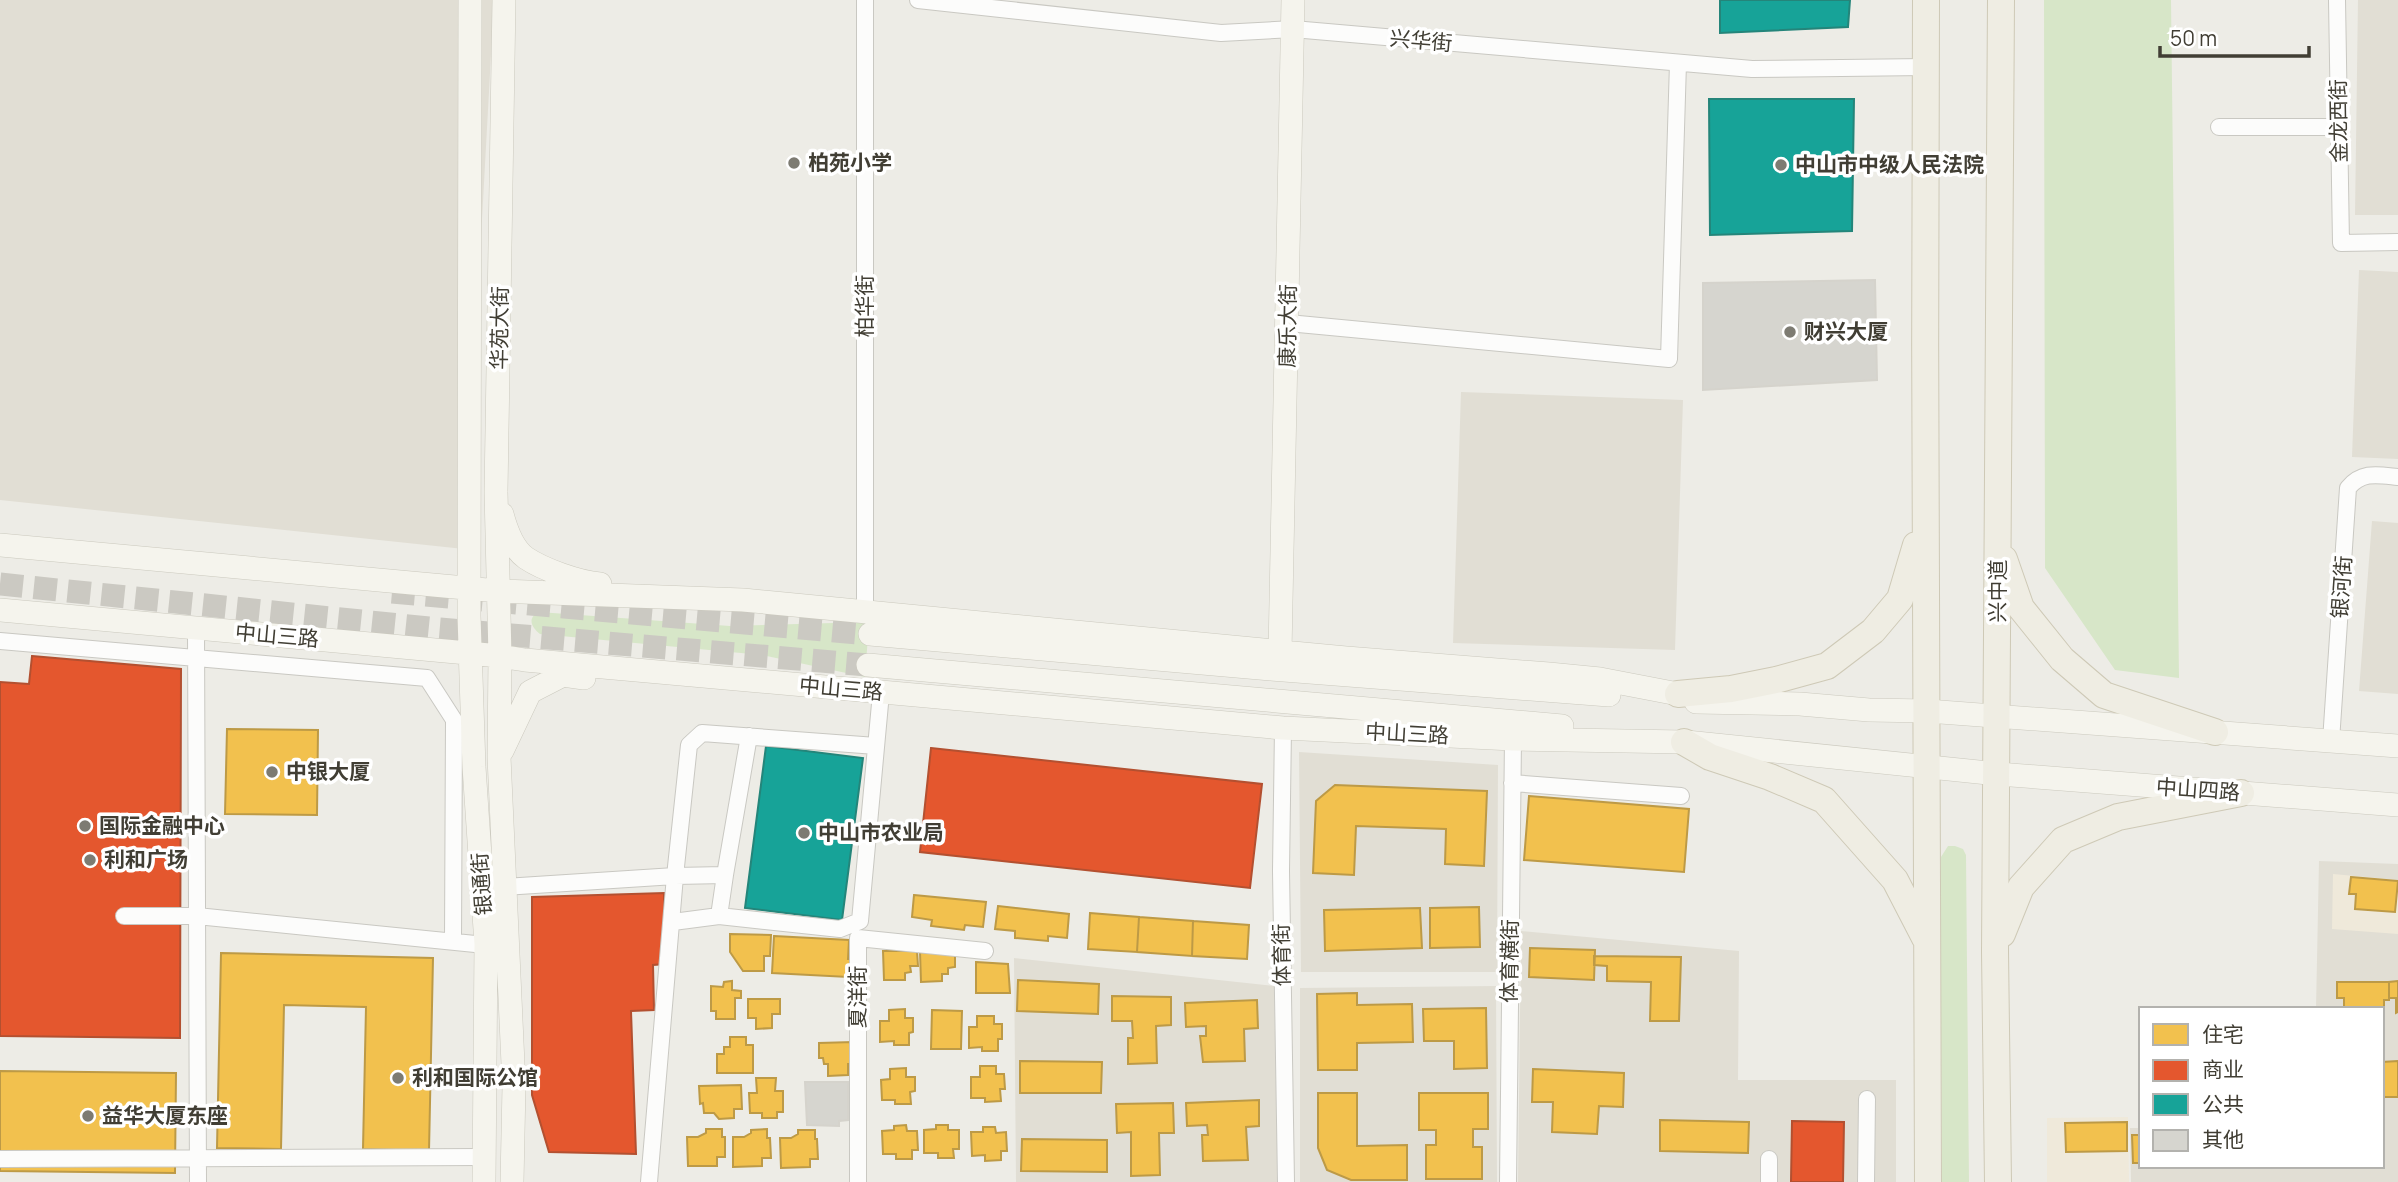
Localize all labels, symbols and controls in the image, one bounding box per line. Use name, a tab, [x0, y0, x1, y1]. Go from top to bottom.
scale bar	[2160, 14, 2309, 58]
street label: 兴华街	[1388, 23, 1454, 57]
text: 50 m	[2170, 24, 2217, 52]
street label: 金龙西街	[2323, 79, 2353, 163]
place label: 柏苑小学	[808, 148, 892, 176]
place label: 中山市中级人民法院	[1795, 150, 1984, 178]
marker: 柏苑小学	[786, 155, 802, 171]
marker: 中山市中级人民法院	[1773, 157, 1789, 173]
street label: 柏华街	[850, 275, 878, 338]
street label: 康乐大街	[1272, 284, 1302, 368]
street label: 华苑大街	[484, 286, 514, 370]
place label: 财兴大厦	[1804, 317, 1888, 345]
marker: 财兴大厦	[1782, 324, 1798, 340]
street label: 银河街	[2325, 555, 2357, 619]
street label: 兴中道	[1983, 560, 2011, 623]
street label: 中山三路	[234, 617, 320, 653]
street label: 中山三路	[798, 670, 884, 706]
street label: 中山三路	[1364, 717, 1450, 749]
place label: 中银大厦	[286, 757, 370, 785]
marker: 中银大厦	[264, 764, 280, 780]
street label: 中山四路	[2155, 772, 2241, 806]
place label: 国际金融中心	[99, 811, 225, 839]
marker: 国际金融中心	[77, 818, 93, 834]
place label: 中山市农业局	[818, 818, 944, 846]
marker: 中山市农业局	[796, 825, 812, 841]
place label: 利和广场	[104, 845, 188, 873]
marker: 利和广场	[82, 852, 98, 868]
street label: 银通街	[465, 852, 497, 916]
street label: 体育横街	[1494, 919, 1524, 1003]
street label: 体育街	[1266, 923, 1296, 987]
street label: 夏洋街	[843, 966, 871, 1029]
legend	[2139, 1007, 2384, 1168]
text: 住宅	[2202, 1020, 2244, 1048]
text: 商业	[2202, 1055, 2244, 1083]
place label: 利和国际公馆	[412, 1063, 538, 1091]
marker: 利和国际公馆	[390, 1070, 406, 1086]
text: 公共	[2202, 1090, 2244, 1118]
place label: 益华大厦东座	[102, 1101, 228, 1129]
marker: 益华大厦东座	[80, 1108, 96, 1124]
text: 其他	[2202, 1125, 2244, 1153]

